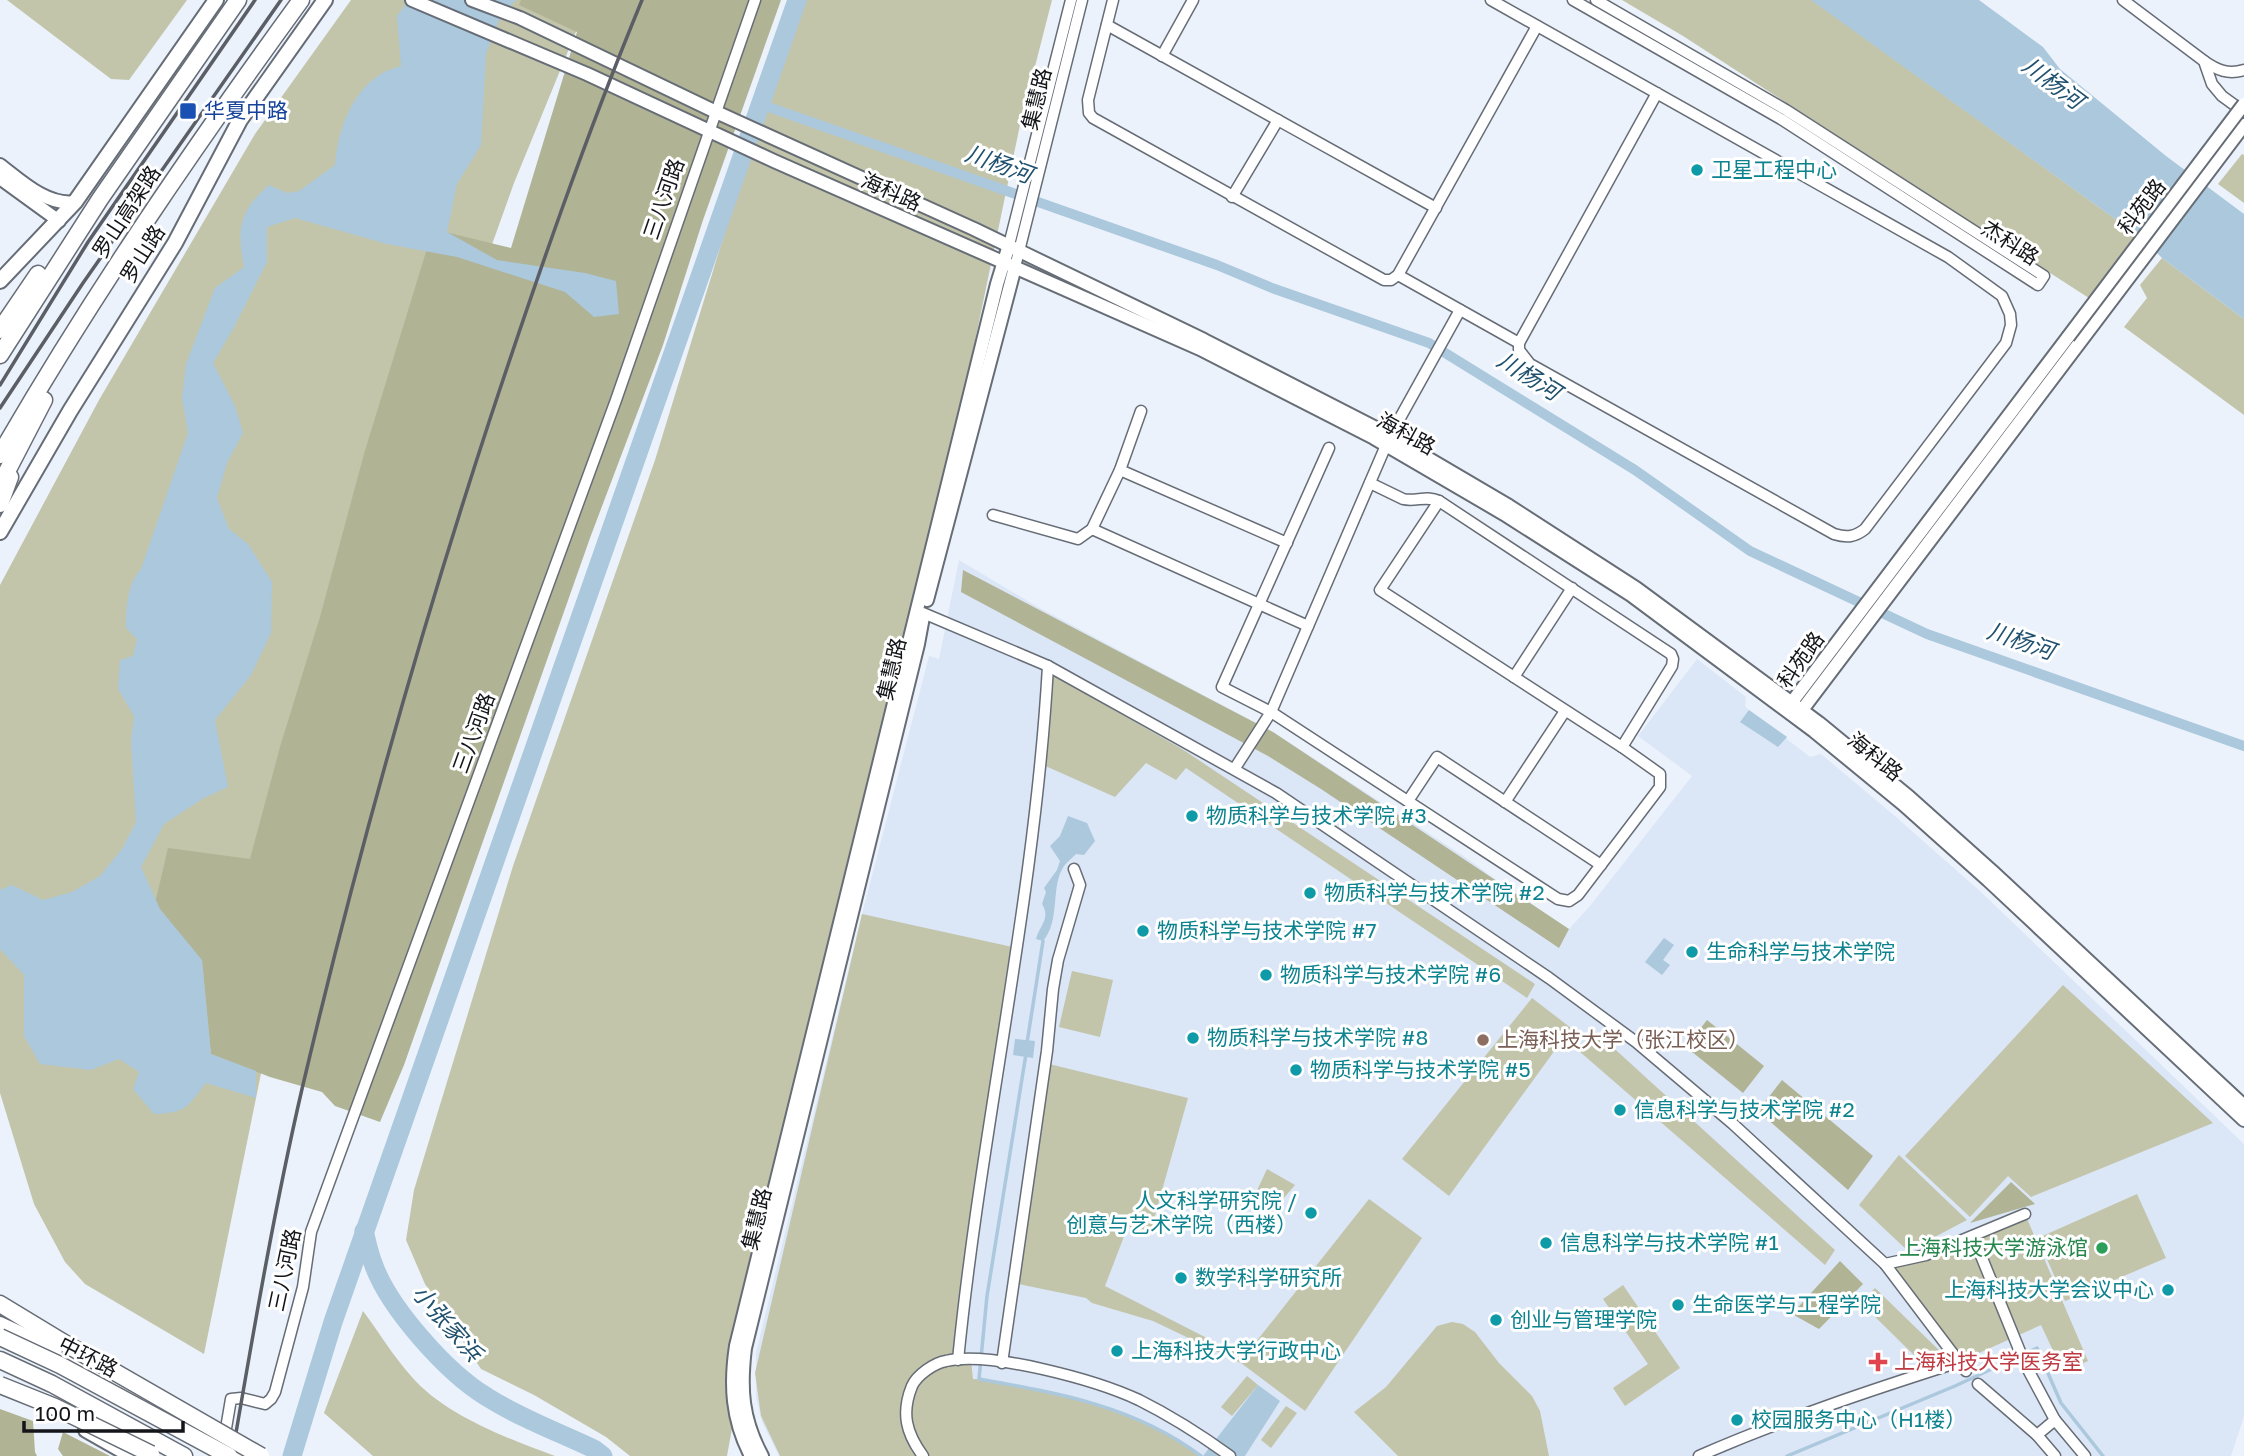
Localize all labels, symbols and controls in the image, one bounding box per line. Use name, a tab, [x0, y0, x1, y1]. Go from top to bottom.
water label: 川杨河	[2018, 50, 2093, 117]
street label: 集慧路	[1016, 65, 1056, 132]
place label: 华夏中路	[204, 97, 288, 123]
marker: 华夏中路	[178, 101, 198, 121]
water label: 川杨河	[962, 138, 1040, 189]
street label: 三八河路	[637, 155, 689, 243]
place label: 卫星工程中心	[1711, 156, 1837, 182]
street label: 罗山高架路	[87, 160, 166, 263]
marker: 卫星工程中心	[1689, 162, 1705, 178]
street label: 海科路	[857, 166, 925, 216]
street label: 科苑路	[2112, 173, 2171, 239]
street label: 杰科路	[1977, 214, 2044, 270]
street label: 罗山路	[114, 220, 170, 287]
water label: 川杨河	[1493, 345, 1570, 407]
street label: 海科路	[1373, 406, 1440, 460]
water label: 川杨河	[1984, 616, 2062, 666]
street label: 科苑路	[1771, 626, 1829, 693]
street label: 集慧路	[871, 635, 911, 702]
street label: 三八河路	[446, 689, 500, 777]
street label: 海科路	[1843, 726, 1908, 786]
place label: 物质科学与技术学院 #3	[1206, 802, 1427, 828]
marker: 物质科学与技术学院 #3	[1184, 808, 1200, 824]
place label: 物质科学与技术学院 #2	[1324, 879, 1545, 905]
marker: 物质科学与技术学院 #2	[1302, 885, 1318, 901]
place label: 物质科学与技术学院 #7	[1157, 917, 1377, 943]
marker: 物质科学与技术学院 #7	[1135, 923, 1151, 939]
place label: 生命科学与技术学院	[1706, 938, 1895, 964]
marker: 生命科学与技术学院	[1684, 944, 1700, 960]
place label: 物质科学与技术学院 #6	[1280, 961, 1501, 987]
marker: 物质科学与技术学院 #6	[1258, 967, 1274, 983]
place label: 物质科学与技术学院 #8	[1207, 1024, 1428, 1050]
place label: 上海科技大学（张江校区）	[1497, 1026, 1749, 1052]
marker: 物质科学与技术学院 #8	[1185, 1030, 1201, 1046]
marker: 上海科技大学（张江校区）	[1475, 1032, 1491, 1048]
place label: 物质科学与技术学院 #5	[1310, 1056, 1531, 1082]
marker: 物质科学与技术学院 #5	[1288, 1062, 1304, 1078]
place label: 信息科学与技术学院 #2	[1634, 1096, 1855, 1122]
marker: 信息科学与技术学院 #2	[1612, 1102, 1628, 1118]
street label: 集慧路	[736, 1185, 776, 1252]
place label: 人文科学研究院 / 创意与艺术学院（西楼）	[1066, 1187, 1297, 1237]
marker: 人文科学研究院 / 创意与艺术学院（西楼）	[1303, 1205, 1319, 1221]
street label: 三八河路	[263, 1226, 305, 1314]
place label: 信息科学与技术学院 #1	[1560, 1229, 1779, 1255]
place label: 上海科技大学游泳馆	[1899, 1234, 2088, 1260]
marker: 信息科学与技术学院 #1	[1538, 1235, 1554, 1251]
marker: 上海科技大学游泳馆	[2094, 1240, 2110, 1256]
place label: 数学科学研究所	[1195, 1264, 1342, 1290]
marker: 数学科学研究所	[1173, 1270, 1189, 1286]
place label: 上海科技大学会议中心	[1944, 1276, 2154, 1302]
water label: 小张家浜	[407, 1278, 490, 1368]
marker: 上海科技大学会议中心	[2160, 1282, 2176, 1298]
place label: 生命医学与工程学院	[1692, 1291, 1881, 1317]
marker: 生命医学与工程学院	[1670, 1297, 1686, 1313]
place label: 创业与管理学院	[1510, 1306, 1657, 1332]
marker: 创业与管理学院	[1488, 1312, 1504, 1328]
street label: 中环路	[54, 1330, 122, 1382]
place label: 上海科技大学行政中心	[1131, 1337, 1341, 1363]
marker: 上海科技大学行政中心	[1109, 1343, 1125, 1359]
place label: 上海科技大学医务室	[1894, 1348, 2083, 1374]
marker: 上海科技大学医务室	[1868, 1352, 1888, 1372]
scale bar	[24, 1390, 184, 1434]
text: 100 m	[35, 1400, 95, 1426]
place label: 校园服务中心（H1楼）	[1751, 1406, 1966, 1432]
marker: 校园服务中心（H1楼）	[1729, 1412, 1745, 1428]

